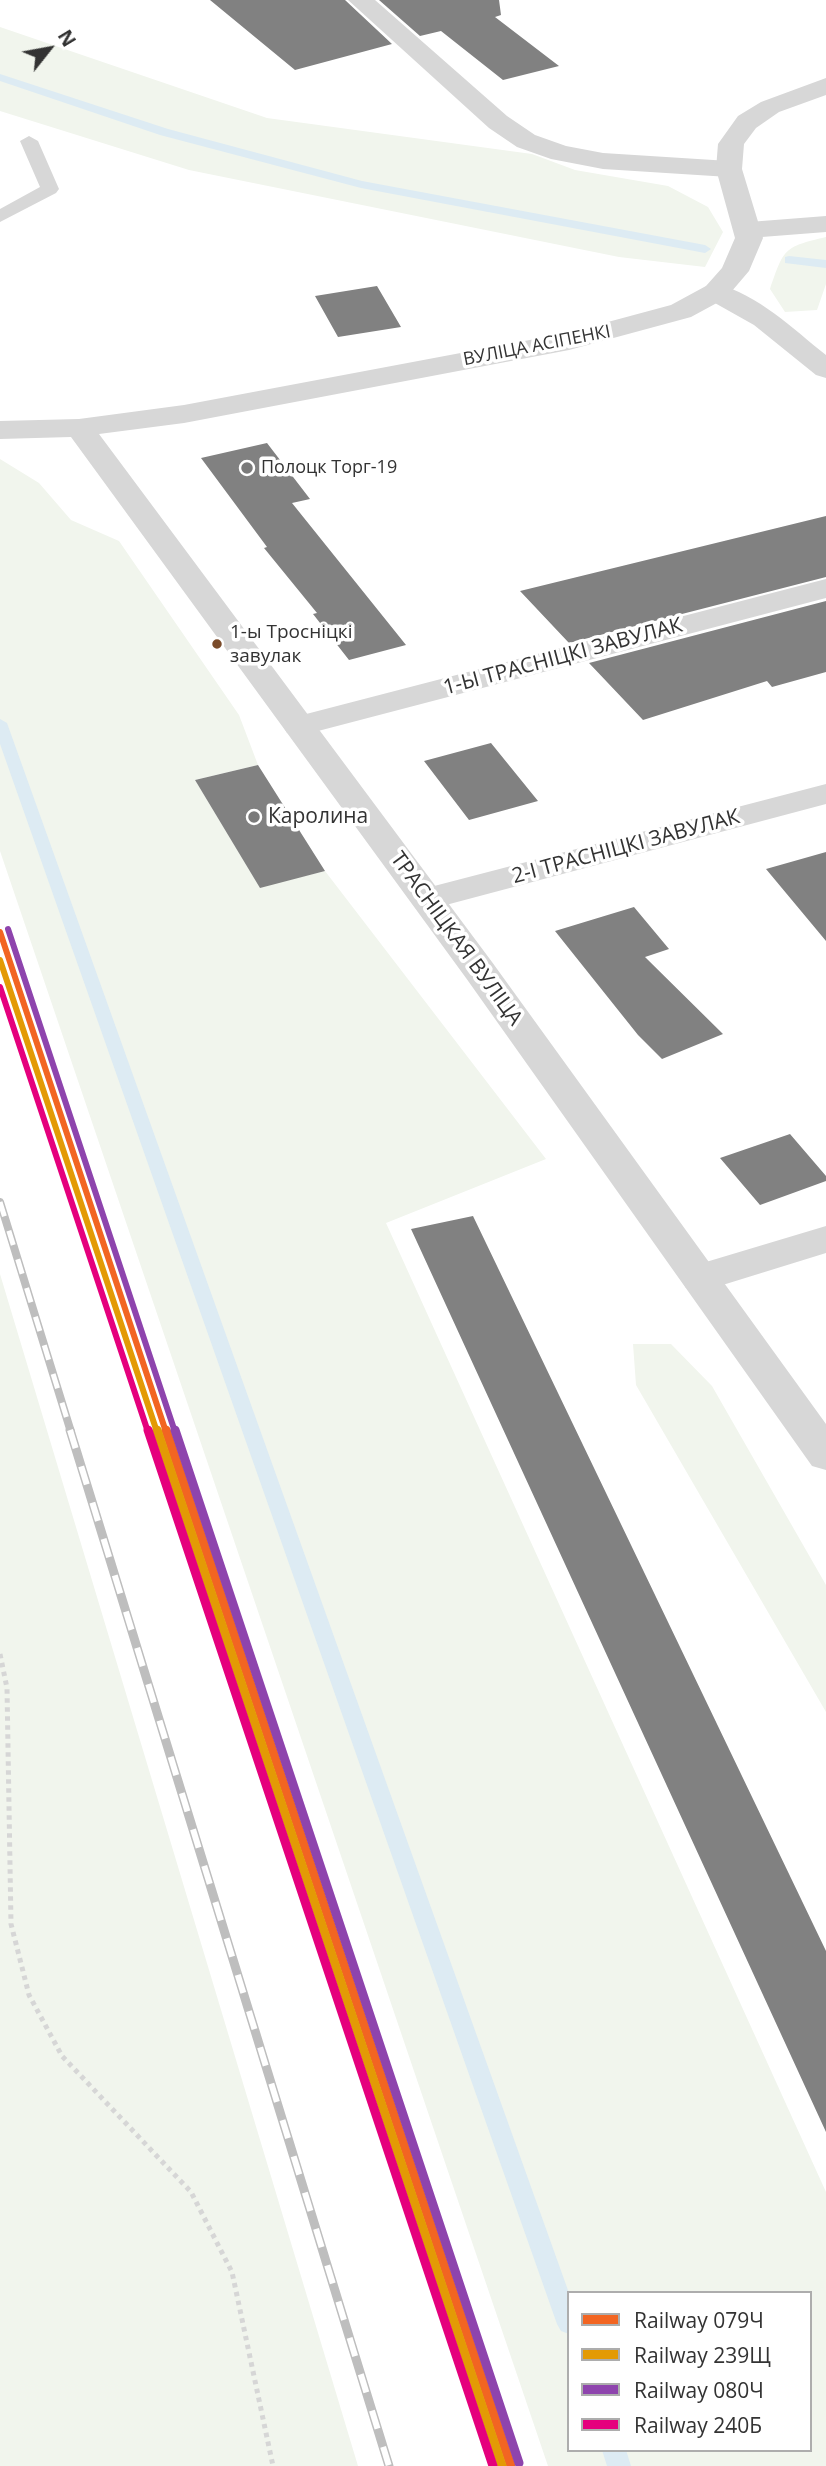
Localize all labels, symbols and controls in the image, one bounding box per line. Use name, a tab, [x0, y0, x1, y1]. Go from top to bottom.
north arrow	[14, 14, 84, 84]
text: N	[52, 25, 82, 51]
street label: ВУЛІЦА АСІПЕНКІ	[461, 321, 613, 371]
place label: Полоцк Торг-19	[261, 457, 397, 479]
marker: Полоцк Торг-19	[239, 460, 255, 476]
street label: 1-Ы ТРАСНІЦКІ ЗАВУЛАК	[441, 613, 685, 701]
place label: 1-ы Тросніцкі завулак	[230, 622, 352, 666]
marker: 1-ы Тросніцкі завулак	[210, 637, 224, 651]
place label: Каролина	[268, 804, 368, 830]
street label: 2-І ТРАСНІЦКІ ЗАВУЛАК	[509, 804, 743, 890]
marker: Каролина	[246, 809, 262, 825]
street label: ТРАСНІЦКАЯ ВУЛІЦА	[385, 847, 527, 1031]
legend	[567, 2291, 812, 2452]
text: Railway 079Ч	[634, 2306, 764, 2334]
text: Railway 239Щ	[634, 2341, 771, 2369]
text: Railway 080Ч	[634, 2376, 764, 2404]
text: Railway 240Б	[634, 2411, 762, 2439]

